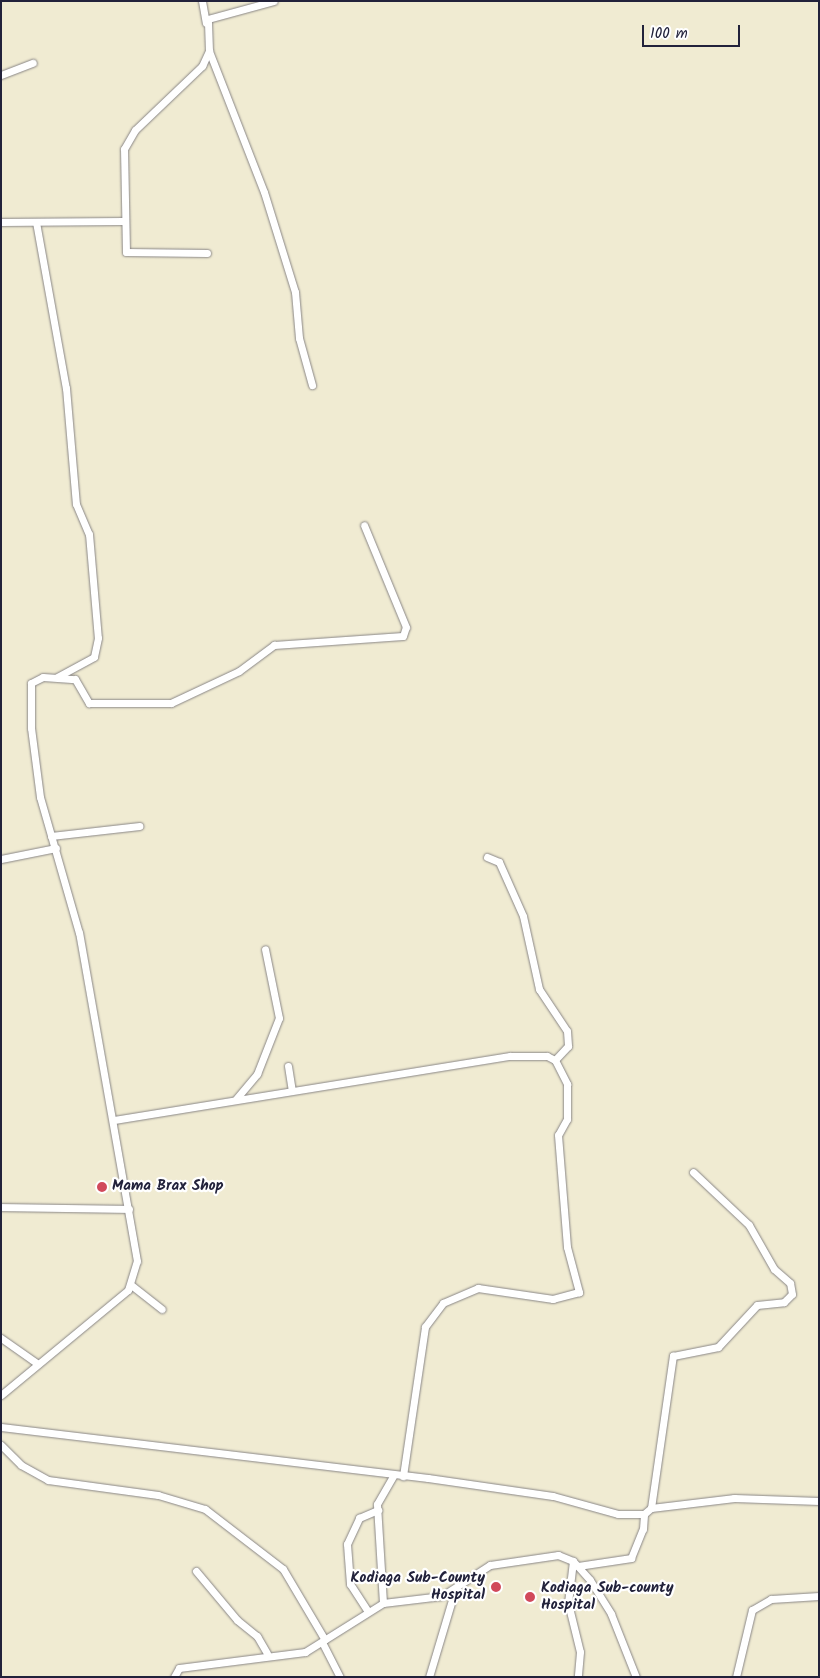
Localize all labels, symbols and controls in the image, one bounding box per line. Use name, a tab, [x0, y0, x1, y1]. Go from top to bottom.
scale bar	[645, 15, 742, 47]
text: 100 m	[650, 22, 688, 46]
place label: Mama Brax Shop	[112, 1178, 224, 1196]
marker: Mama Brax Shop	[96, 1181, 108, 1193]
place label: Kodiaga Sub-County Hospital	[351, 1569, 485, 1604]
place label: Kodiaga Sub-county Hospital	[541, 1579, 674, 1614]
marker: Kodiaga Sub-County Hospital	[489, 1580, 503, 1594]
marker: Kodiaga Sub-county Hospital	[523, 1590, 537, 1604]

